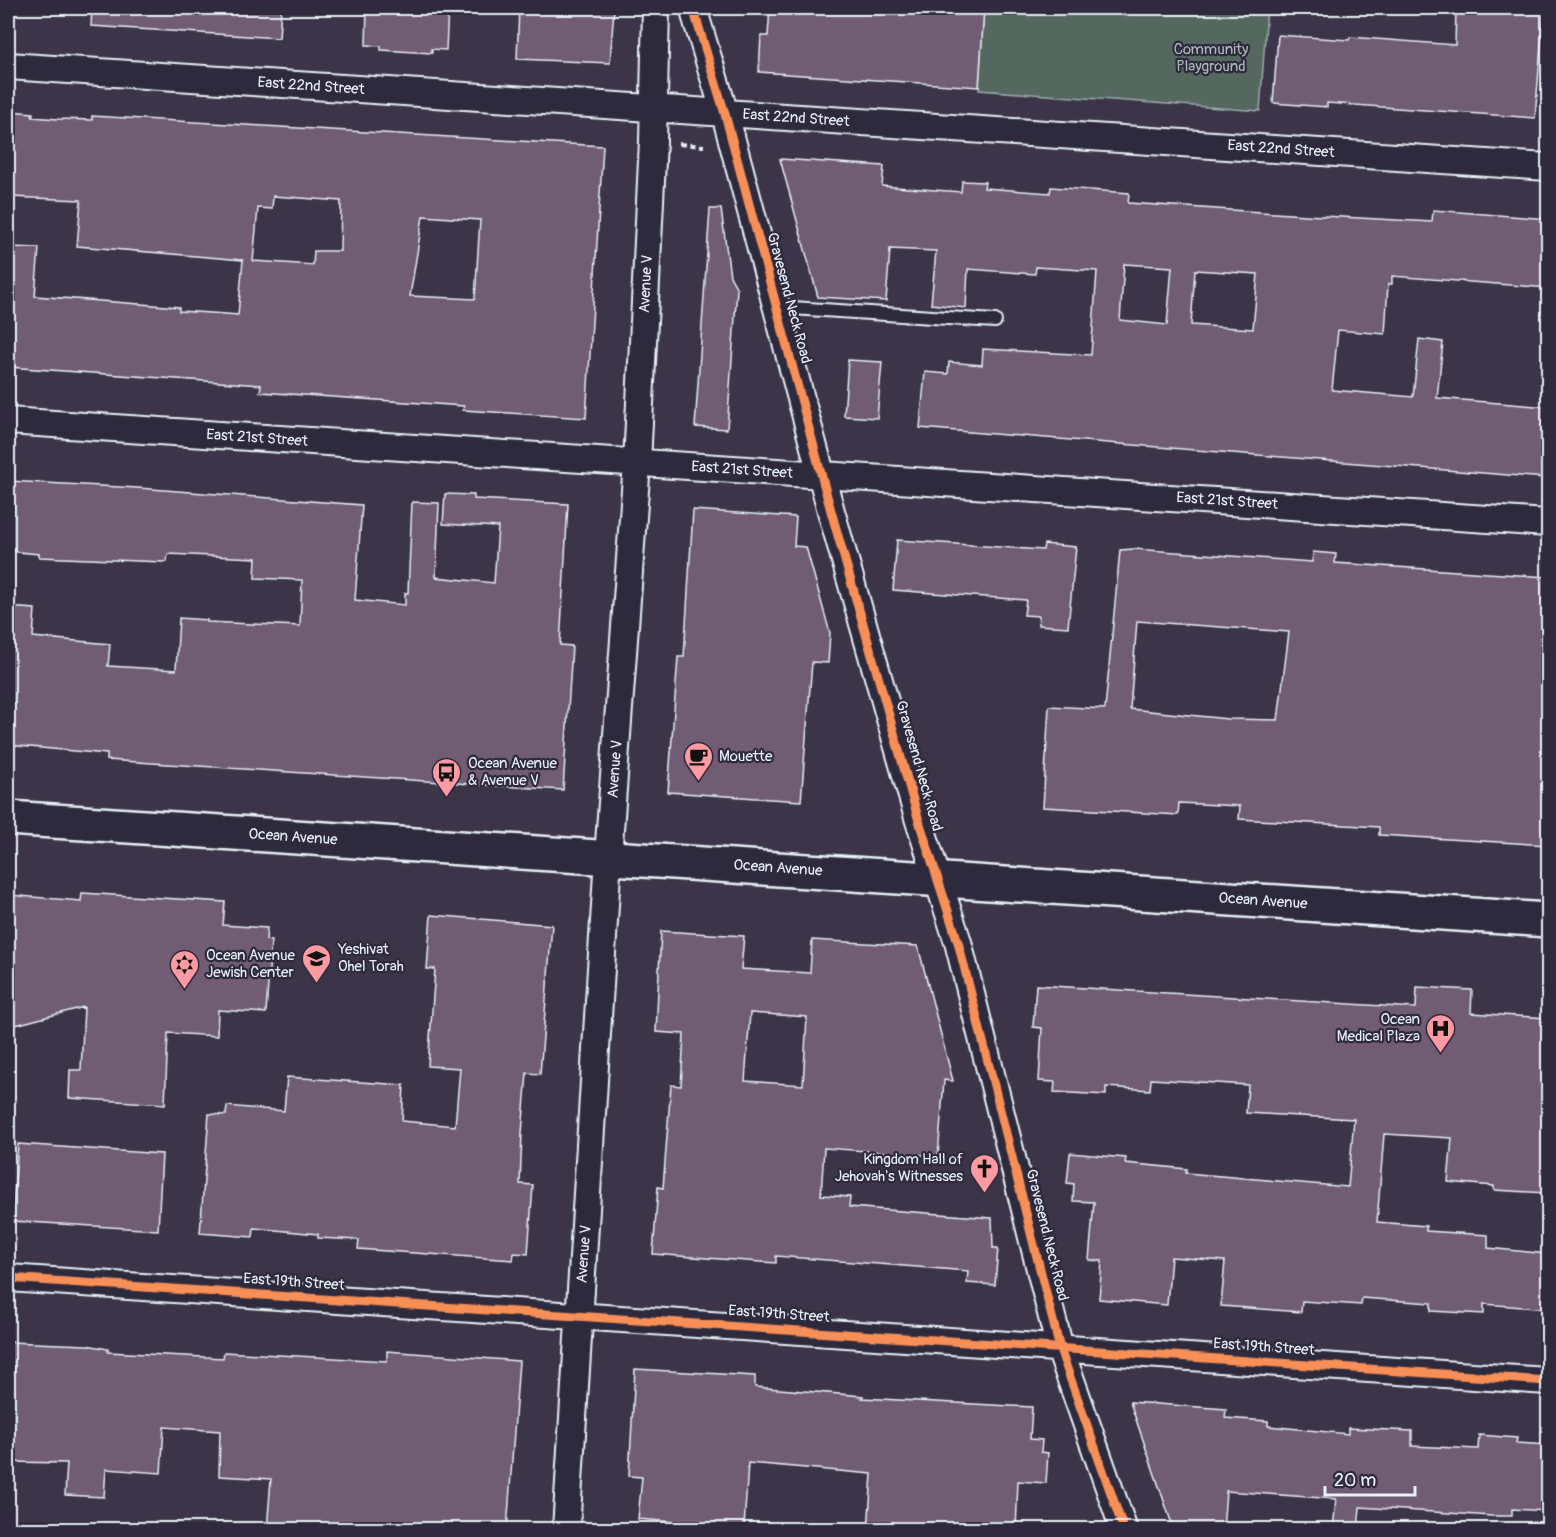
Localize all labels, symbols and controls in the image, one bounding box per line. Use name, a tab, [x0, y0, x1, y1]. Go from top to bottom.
park label: Community Playground	[1174, 40, 1249, 76]
street label: East 22nd Street	[257, 73, 366, 99]
street label: East 22nd Street	[742, 105, 851, 131]
street label: East 22nd Street	[1227, 136, 1336, 162]
street label: Gravesend Neck Road	[762, 230, 816, 366]
street label: Avenue V	[635, 254, 657, 314]
street label: East 21st Street	[206, 425, 309, 451]
street label: East 21st Street	[691, 457, 794, 483]
street label: East 21st Street	[1176, 488, 1279, 514]
street label: Gravesend Neck Road	[891, 698, 947, 834]
street label: Avenue V	[603, 739, 627, 799]
cafe icon: Mouette	[682, 740, 714, 782]
place label: Mouette	[719, 747, 773, 766]
place label: Ocean Avenue & Avenue V	[468, 754, 558, 790]
bus stop icon: Ocean Avenue & Avenue V	[431, 756, 463, 798]
street label: Ocean Avenue	[248, 824, 339, 850]
street label: Ocean Avenue	[733, 855, 824, 881]
street label: Ocean Avenue	[1218, 888, 1309, 914]
place label: Yeshivat Ohel Torah	[337, 940, 404, 976]
school or university icon: Yeshivat Ohel Torah	[301, 942, 333, 984]
place label: Ocean Avenue Jewish Center	[206, 946, 296, 982]
synagogue icon: Ocean Avenue Jewish Center	[169, 948, 201, 990]
place label: Ocean Medical Plaza	[1337, 1010, 1420, 1046]
hospital icon: Ocean Medical Plaza	[1425, 1012, 1457, 1054]
place label: Kingdom Hall of Jehovah's Witnesses	[835, 1150, 963, 1186]
church icon: Kingdom Hall of Jehovah's Witnesses	[968, 1152, 1000, 1194]
street label: Gravesend Neck Road	[1021, 1167, 1073, 1303]
street label: Avenue V	[572, 1224, 596, 1284]
street label: East 19th Street	[243, 1269, 346, 1295]
street label: East 19th Street	[728, 1301, 831, 1327]
street label: East 19th Street	[1213, 1334, 1316, 1360]
scale bar	[1325, 1459, 1415, 1497]
text: 20 m	[1334, 1469, 1376, 1492]

